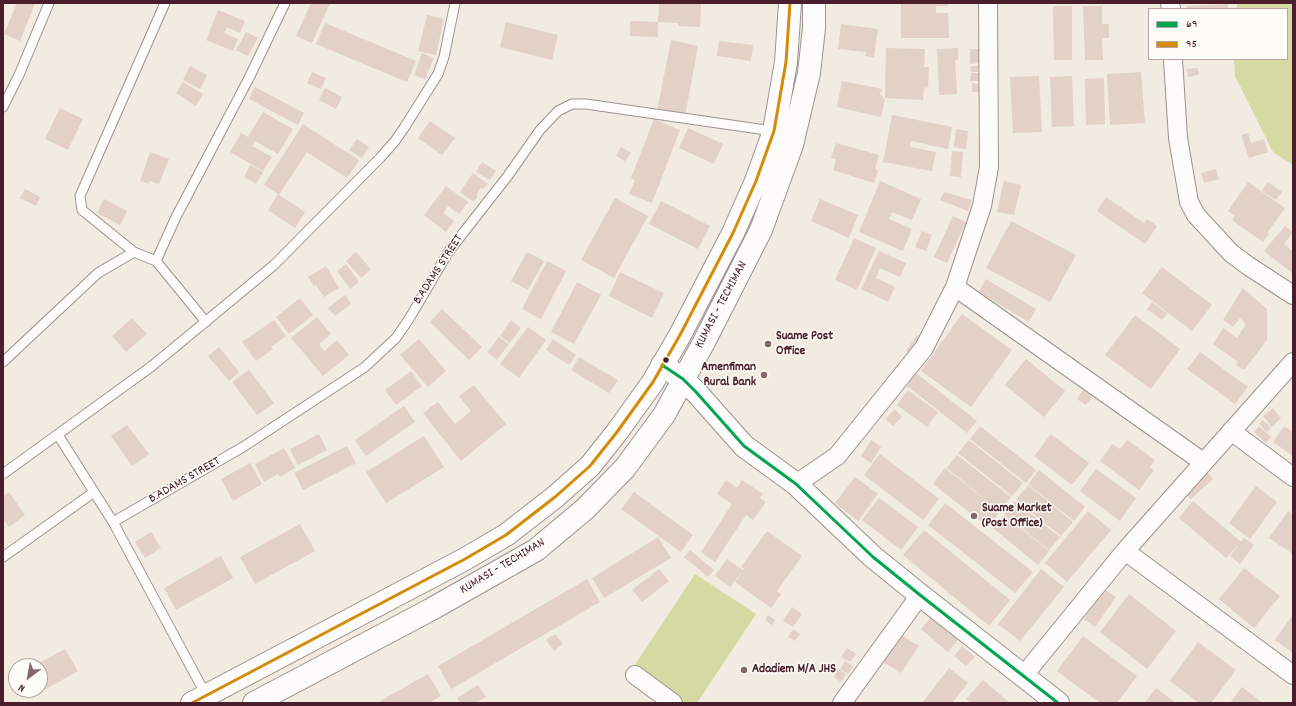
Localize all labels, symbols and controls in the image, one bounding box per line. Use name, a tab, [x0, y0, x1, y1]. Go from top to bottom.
legend	[1148, 8, 1288, 60]
text: 69	[1186, 16, 1197, 33]
text: 95	[1186, 36, 1197, 53]
street label: B.ADAMS STREET	[411, 232, 467, 308]
street label: KUMASI - TECHIMAN	[692, 259, 752, 351]
place label: Suame Post Office	[776, 329, 833, 360]
marker: Suame Post Office	[763, 339, 773, 349]
unlabelled marker	[661, 355, 671, 365]
place label: Amenfiman Rural Bank	[701, 360, 756, 391]
marker: Amenfiman Rural Bank	[759, 370, 769, 380]
street label: B.ADAMS STREET	[147, 454, 223, 508]
place label: Suame Market (Post Office)	[982, 501, 1051, 532]
marker: Suame Market (Post Office)	[969, 511, 979, 521]
street label: KUMASI - TECHIMAN	[458, 535, 548, 599]
north arrow	[8, 658, 48, 698]
place label: Adadiem M/A JHS	[752, 662, 836, 678]
marker: Adadiem M/A JHS	[739, 665, 749, 675]
text: N	[16, 679, 29, 696]

